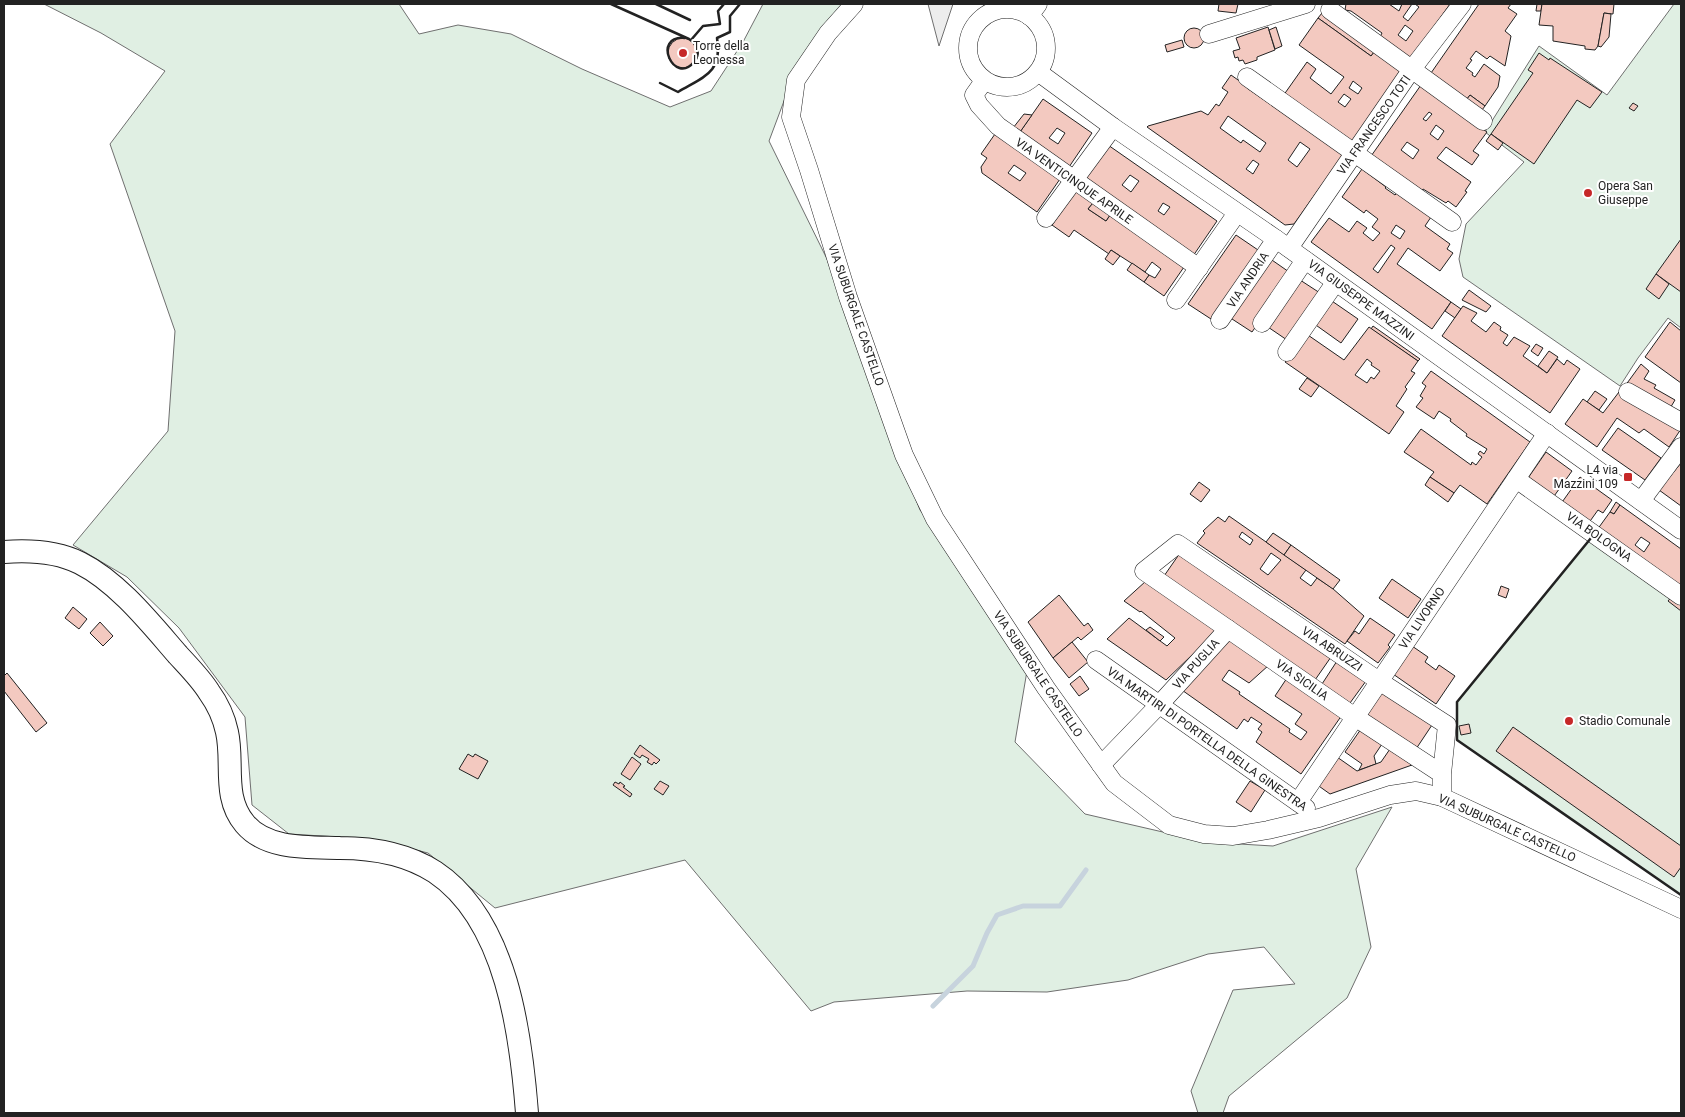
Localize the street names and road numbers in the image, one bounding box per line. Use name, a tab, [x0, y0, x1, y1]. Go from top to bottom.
street label: VIA FRANCESCO TOTI	[1334, 73, 1414, 177]
street label: VIA VENTICINQUE APRILE	[1013, 135, 1135, 227]
street label: VIA SUBURGALE CASTELLO	[825, 242, 887, 388]
street label: VIA ANDRIA	[1224, 249, 1272, 311]
street label: VIA GIUSEPPE MAZZINI	[1305, 257, 1417, 343]
street label: VIA BOLOGNA	[1564, 509, 1635, 565]
street label: VIA LIVORNO	[1396, 584, 1448, 652]
street label: VIA SUBURGALE CASTELLO	[990, 608, 1086, 740]
street label: VIA ABRUZZI	[1299, 624, 1365, 674]
street label: VIA PUGLIA	[1170, 636, 1222, 692]
street label: VIA SICILIA	[1273, 657, 1331, 703]
street label: VIA MARTIRI DI PORTELLA DELLA GINESTRA	[1104, 664, 1310, 814]
street label: VIA SUBURGALE CASTELLO	[1436, 791, 1578, 865]

